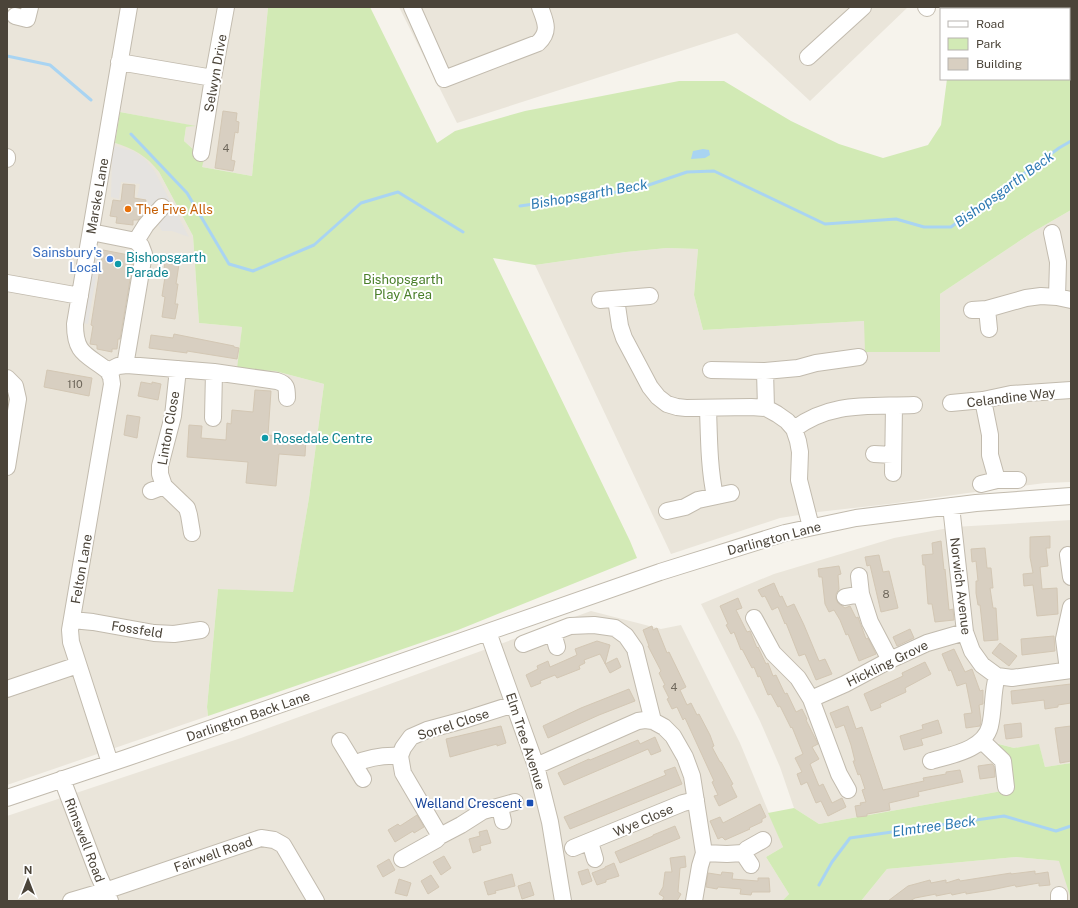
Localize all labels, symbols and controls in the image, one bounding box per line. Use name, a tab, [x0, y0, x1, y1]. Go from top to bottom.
legend	[940, 8, 1070, 80]
text: Road	[976, 17, 1004, 31]
street label: Selwyn Drive	[201, 33, 230, 113]
text: Park	[976, 37, 1002, 51]
text: Building	[976, 57, 1022, 71]
house number: 4	[223, 142, 230, 154]
water label: Bishopsgarth Beck	[951, 147, 1057, 230]
street label: Marske Lane	[83, 157, 112, 235]
water label: Bishopsgarth Beck	[529, 176, 649, 212]
place label: The Five Alls	[136, 202, 213, 217]
marker: The Five Alls	[123, 204, 133, 214]
place label: Sainsbury's Local	[32, 245, 102, 275]
place label: Bishopsgarth Parade	[126, 250, 206, 280]
marker: Sainsbury's Local	[105, 254, 115, 264]
marker: Bishopsgarth Parade	[113, 259, 123, 269]
park label: Bishopsgarth Play Area	[363, 272, 443, 302]
house number: 110	[67, 378, 83, 390]
street label: Celandine Way	[966, 385, 1056, 410]
street label: Linton Close	[155, 390, 182, 466]
place label: Rosedale Centre	[273, 431, 373, 446]
marker: Rosedale Centre	[260, 433, 270, 443]
street label: Darlington Lane	[726, 519, 823, 558]
street label: Felton Lane	[68, 533, 95, 605]
street label: Norwich Avenue	[947, 537, 974, 636]
house number: 8	[882, 588, 890, 600]
street label: Fossfeld	[110, 618, 164, 641]
street label: Hickling Grove	[844, 637, 930, 690]
house number: 4	[671, 681, 678, 693]
street label: Darlington Back Lane	[184, 688, 312, 745]
street label: Elm Tree Avenue	[503, 691, 548, 791]
street label: Sorrel Close	[415, 706, 491, 743]
street label: Rimswell Road	[62, 796, 107, 884]
place label: Welland Crescent	[415, 796, 522, 811]
marker: Welland Crescent	[525, 798, 535, 808]
street label: Wye Close	[611, 801, 675, 840]
water label: Elmtree Beck	[891, 812, 977, 840]
street label: Fairwell Road	[172, 834, 255, 875]
north arrow	[8, 860, 48, 900]
text: N	[24, 864, 32, 876]

